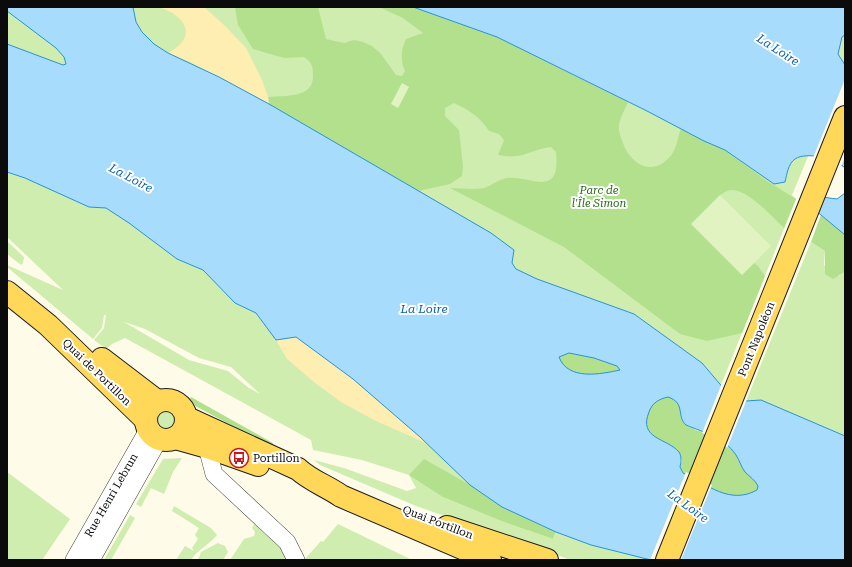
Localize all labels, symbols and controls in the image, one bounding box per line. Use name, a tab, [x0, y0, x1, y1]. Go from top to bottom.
water label: La Loire	[754, 31, 802, 69]
water label: La Loire	[106, 160, 155, 195]
park label: Parc de l'Île Simon	[572, 184, 627, 210]
street label: Pont Napoléon	[736, 300, 777, 378]
water label: La Loire	[399, 302, 448, 316]
street label: Quai de Portillon	[60, 336, 134, 408]
bus stop icon: Portillon	[228, 447, 250, 469]
street label: Rue Henri Lebrun	[82, 451, 141, 539]
place label: Portillon	[253, 452, 300, 465]
water label: La Loire	[664, 486, 711, 525]
street label: Quai Portillon	[401, 503, 475, 542]

